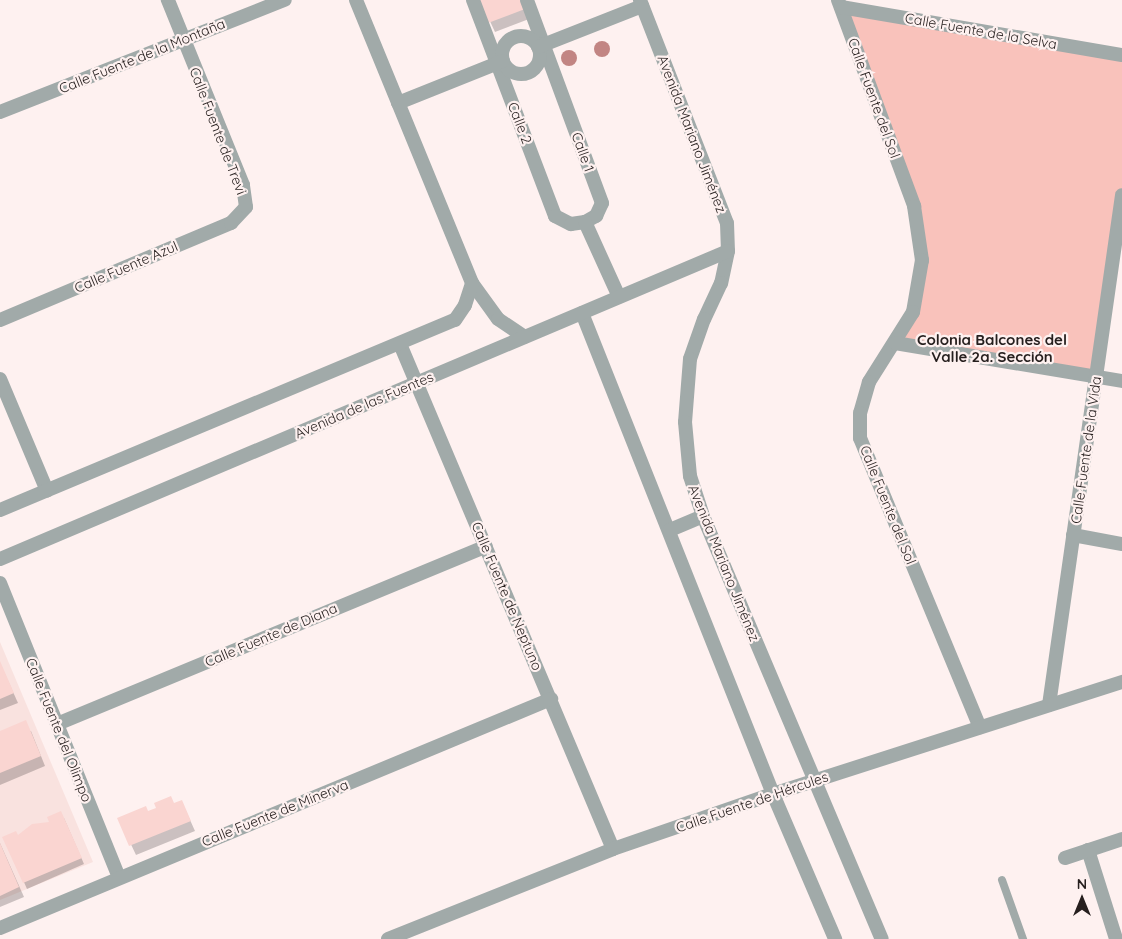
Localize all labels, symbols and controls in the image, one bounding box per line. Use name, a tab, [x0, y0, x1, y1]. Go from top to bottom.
street label: Calle Fuente de la Selva	[904, 9, 1058, 53]
street label: Calle Fuente de la Montaña	[57, 15, 227, 97]
street label: Calle Fuente del Sol	[844, 36, 904, 160]
street label: Avenida Mariano Jiménez	[654, 53, 730, 215]
street label: Calle Fuente de Trevi	[186, 65, 250, 197]
street label: Calle 2	[504, 100, 536, 146]
street label: Calle 1	[568, 130, 598, 174]
street label: Calle Fuente Azul	[72, 238, 180, 296]
district label: Colonia Balcones del Valle 2a. Sección	[917, 330, 1067, 365]
street label: Avenida de las Fuentes	[292, 368, 436, 442]
street label: Calle Fuente de la Vida	[1067, 375, 1105, 525]
street label: Calle Fuente del Sol	[856, 443, 920, 567]
street label: Avenida Mariano Jiménez	[685, 482, 763, 644]
street label: Calle Fuente de Neptuno	[468, 519, 546, 673]
street label: Calle Fuente de Diana	[202, 600, 340, 670]
street label: Calle Fuente del Olimpo	[22, 656, 96, 804]
street label: Calle Fuente de Hércules	[674, 768, 830, 836]
street label: Calle Fuente de Minerva	[199, 776, 351, 850]
north arrow	[1057, 874, 1107, 924]
text: N	[1077, 875, 1087, 893]

